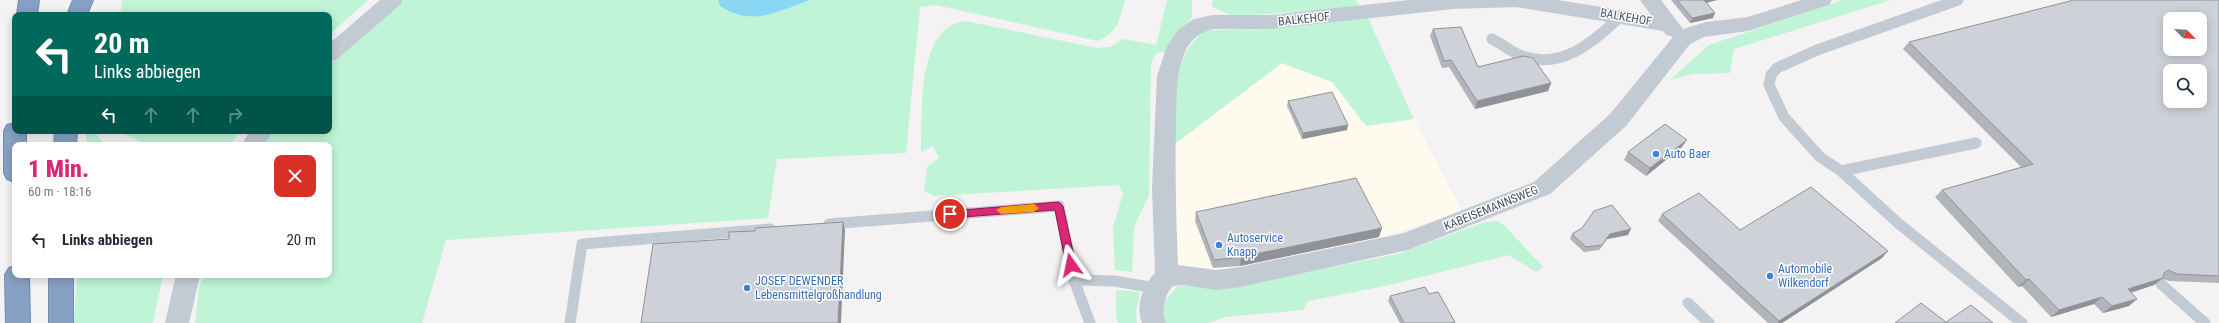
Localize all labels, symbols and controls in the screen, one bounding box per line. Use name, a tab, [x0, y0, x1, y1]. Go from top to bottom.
street label: BALKEHOF	[1599, 6, 1653, 28]
street label: BALKEHOF	[1277, 9, 1331, 29]
north arrow	[2163, 12, 2207, 56]
map controls	[2163, 12, 2207, 108]
text: 20 m	[94, 27, 150, 60]
icon: left	[28, 28, 80, 80]
text: Links abbiegen	[94, 61, 201, 82]
button: search	[2163, 64, 2207, 108]
icon: left	[98, 104, 120, 126]
icon: ahead	[140, 104, 162, 126]
icon: ahead	[182, 104, 204, 126]
icon: right	[224, 104, 246, 126]
place label: Auto Baer	[1664, 147, 1711, 161]
marker: Auto Baer	[1651, 149, 1661, 159]
text: 1 Min.	[28, 155, 89, 183]
button: close	[274, 155, 316, 197]
street label: KABEISEMANNSWEG	[1442, 183, 1540, 233]
text: 60 m · 18:16	[28, 184, 91, 199]
pin	[933, 197, 967, 231]
icon: arrive	[939, 203, 961, 225]
icon: left	[28, 229, 50, 251]
text: Links abbiegen	[62, 231, 153, 249]
text: 20 m	[286, 231, 316, 249]
place label: Autoservice Knapp	[1227, 231, 1283, 259]
marker: Autoservice Knapp	[1214, 240, 1224, 250]
position arrow	[1050, 244, 1092, 286]
place label: Automobile Wilkendorf	[1778, 262, 1833, 290]
marker: Automobile Wilkendorf	[1765, 271, 1775, 281]
place label: JOSEF DEWENDER Lebensmittelgroßhandlung	[755, 274, 882, 302]
marker: JOSEF DEWENDER Lebensmittelgroßhandlung	[742, 283, 752, 293]

